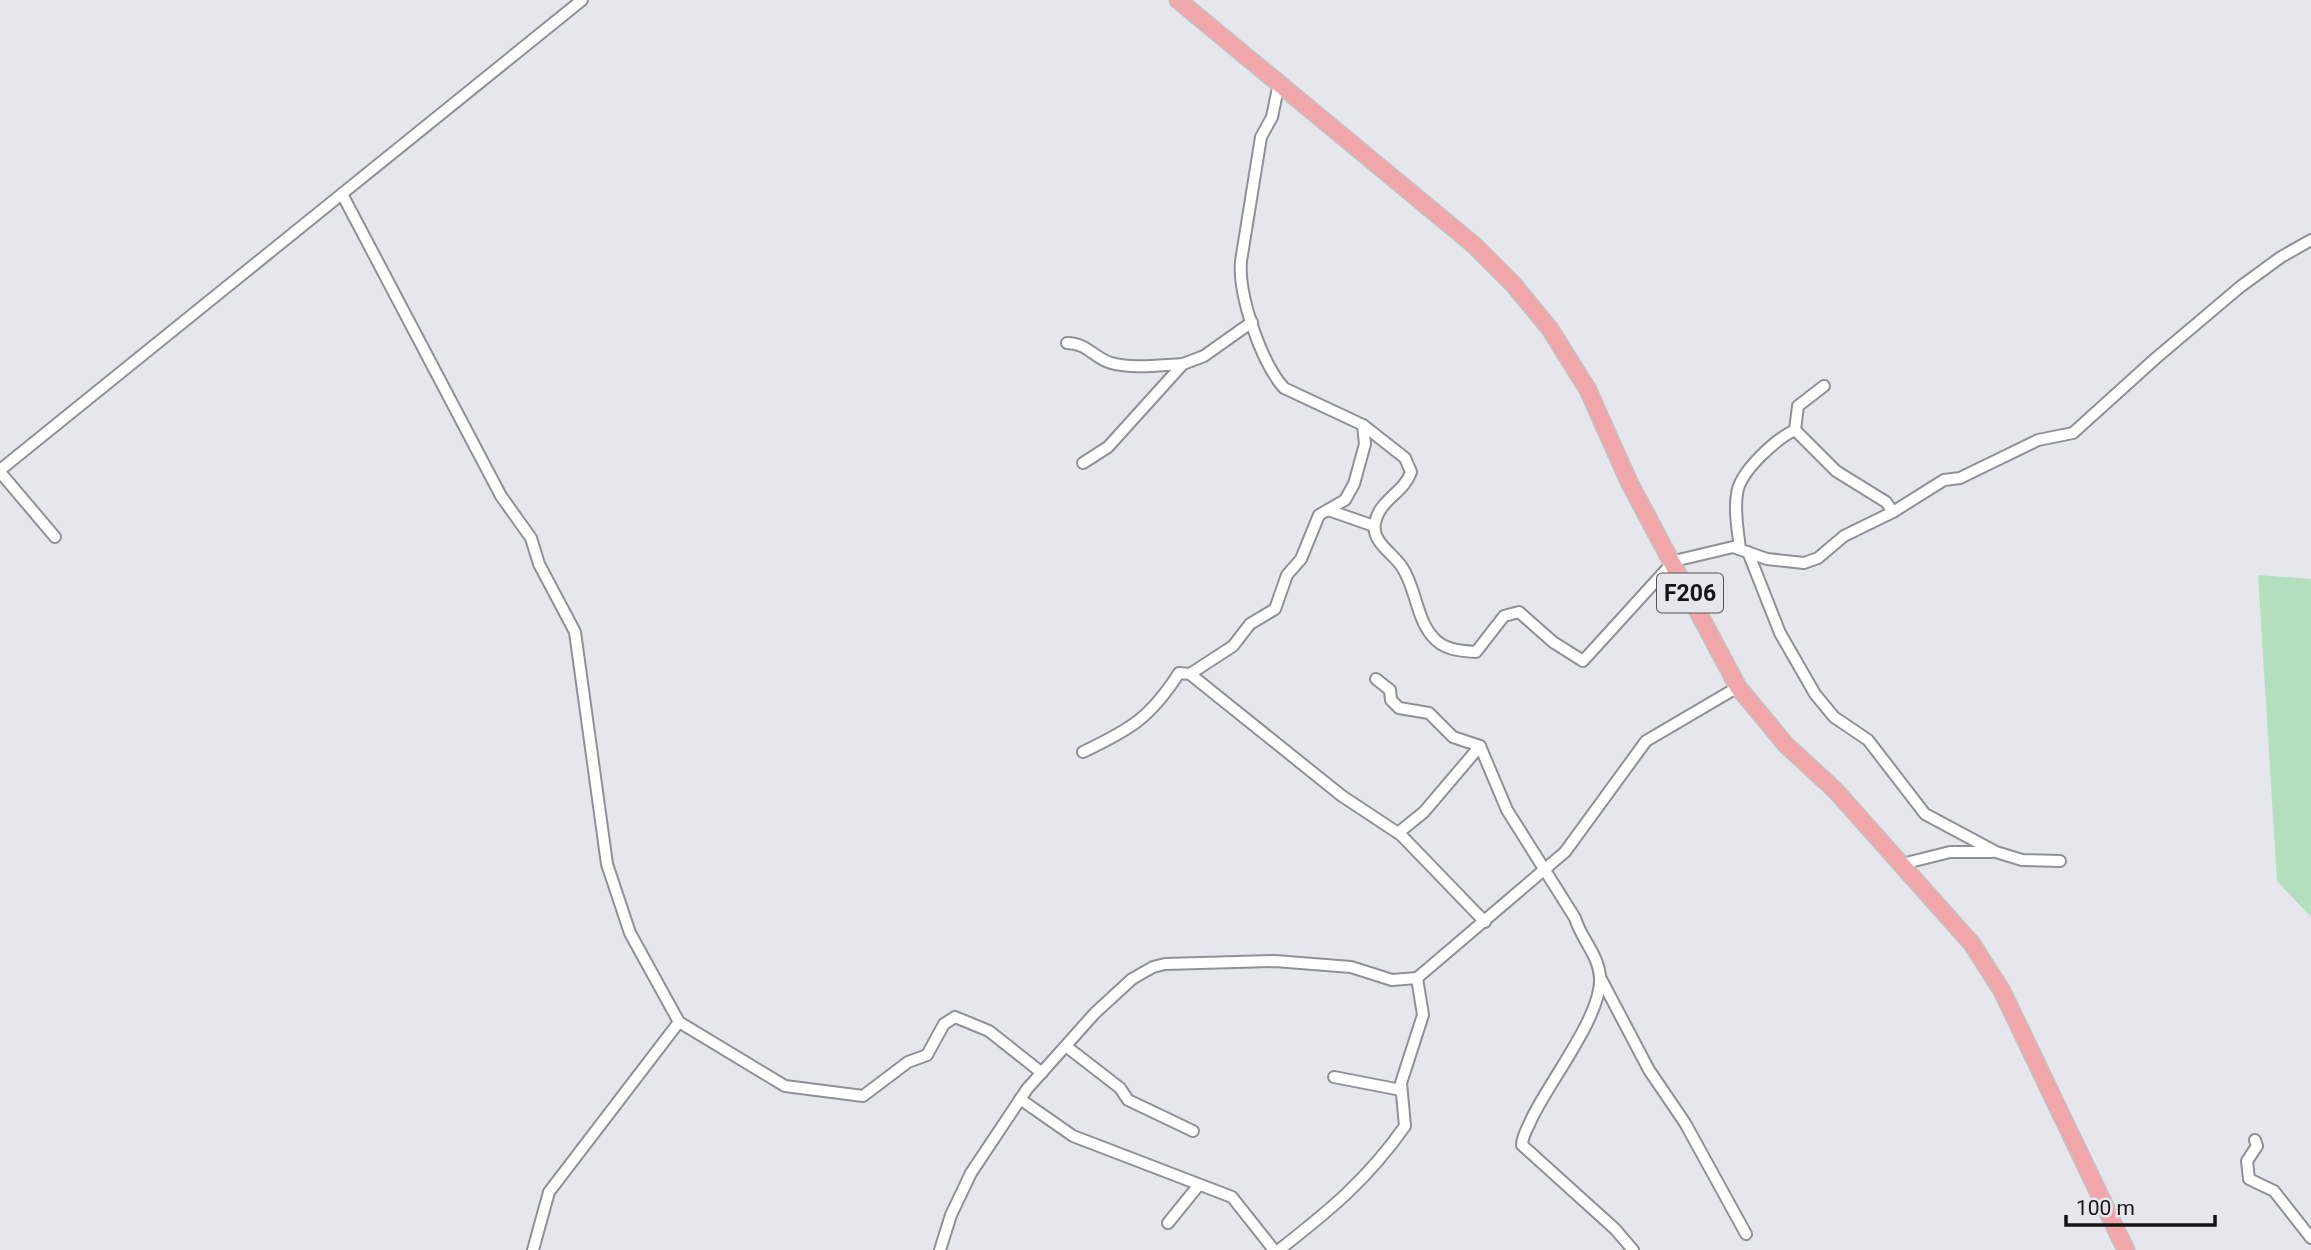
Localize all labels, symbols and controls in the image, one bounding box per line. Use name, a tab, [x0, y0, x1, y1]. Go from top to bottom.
road number: F206	[1657, 573, 1723, 612]
scale bar	[2066, 1184, 2215, 1228]
text: 100 m	[2076, 1196, 2135, 1220]

